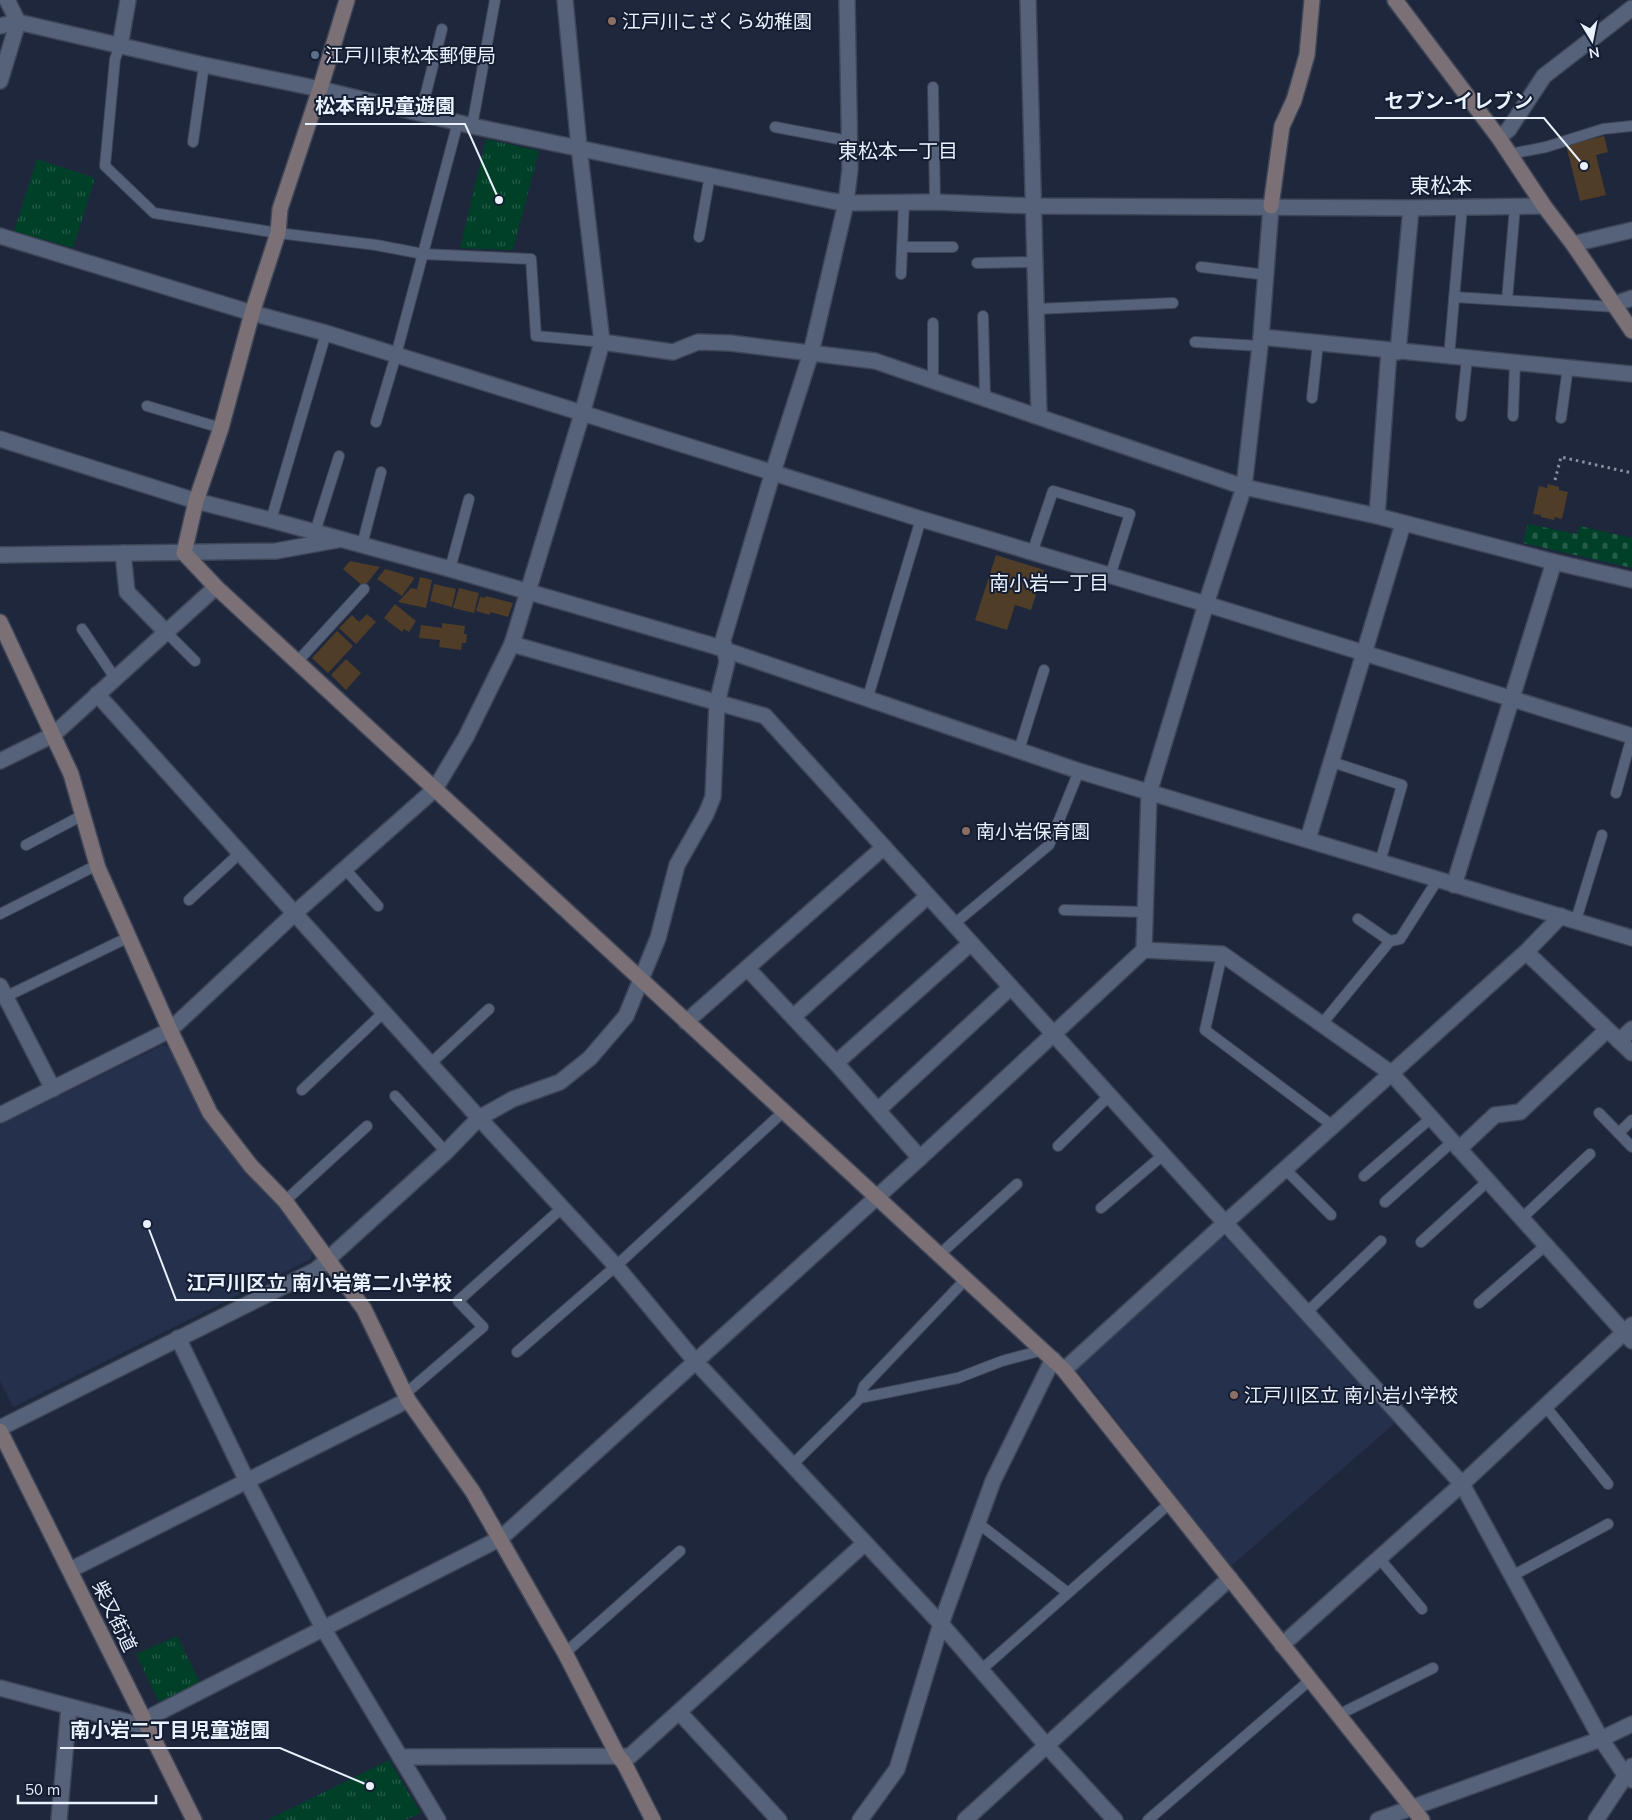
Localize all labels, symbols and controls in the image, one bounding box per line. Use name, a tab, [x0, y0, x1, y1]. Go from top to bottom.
place label: 江戸川こざくら幼稚園	[622, 9, 812, 33]
marker: 江戸川こざくら幼稚園	[606, 15, 618, 27]
north arrow	[1567, 15, 1617, 65]
place label: 江戸川東松本郵便局	[325, 43, 496, 67]
text: N	[1587, 43, 1601, 63]
marker: 江戸川東松本郵便局	[309, 49, 321, 61]
callout: セブン-イレブン	[1375, 83, 1544, 118]
text: セブン-イレブン	[1385, 88, 1533, 113]
callout: 松本南児童遊園	[305, 89, 465, 124]
text: 松本南児童遊園	[315, 93, 455, 118]
district label: 東松本一丁目	[838, 138, 958, 163]
district label: 東松本	[1410, 172, 1473, 198]
district label: 南小岩一丁目	[989, 570, 1109, 595]
place label: 南小岩保育園	[976, 819, 1090, 843]
marker: 南小岩保育園	[960, 825, 972, 837]
callout: 江戸川区立 南小岩第二小学校	[176, 1265, 462, 1300]
text: 江戸川区立 南小岩第二小学校	[186, 1270, 452, 1295]
place label: 江戸川区立 南小岩小学校	[1244, 1383, 1458, 1407]
marker: 江戸川区立 南小岩小学校	[1228, 1389, 1240, 1401]
street label: 柴又街道	[88, 1577, 142, 1655]
callout: 南小岩二丁目児童遊園	[60, 1713, 280, 1748]
text: 南小岩二丁目児童遊園	[70, 1717, 270, 1742]
scale bar	[18, 1772, 155, 1804]
text: 50 m	[25, 1780, 60, 1799]

